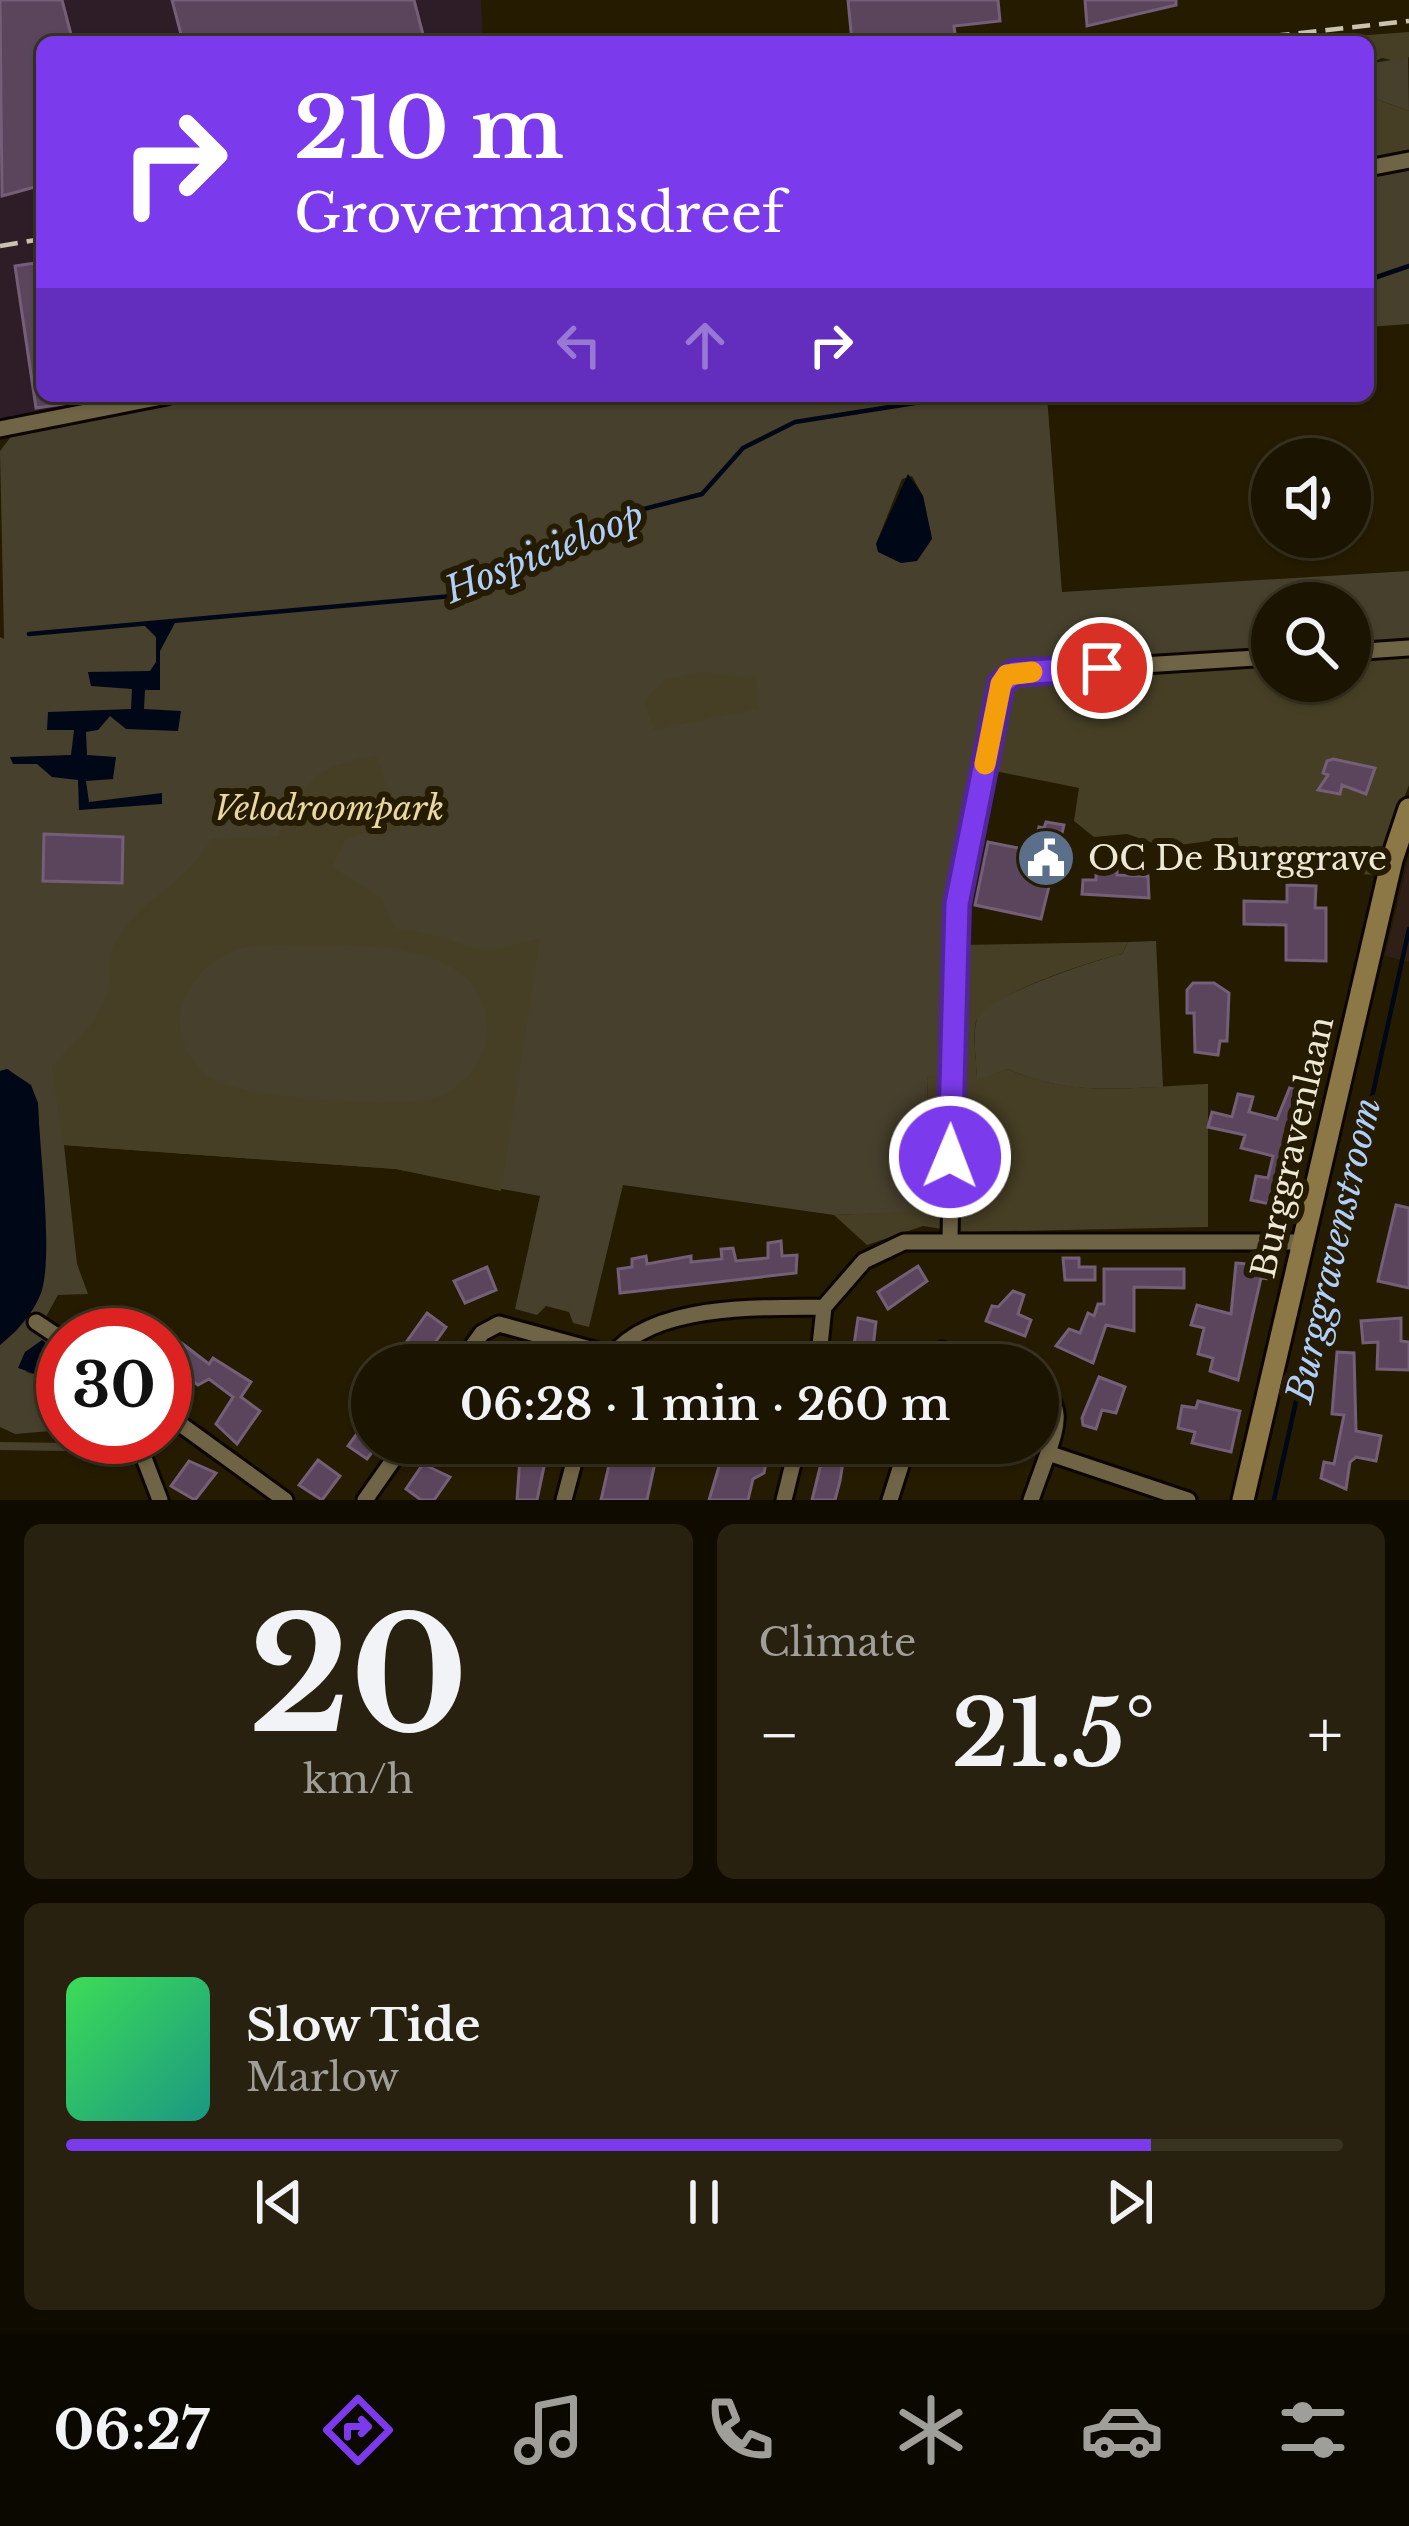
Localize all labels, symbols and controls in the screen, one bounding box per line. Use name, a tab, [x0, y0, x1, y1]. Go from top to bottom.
text: 210 m	[294, 77, 564, 181]
icon: right	[96, 84, 252, 240]
text: Grovermansdreef	[294, 180, 784, 247]
icon: left	[546, 312, 612, 378]
icon: ahead	[672, 312, 738, 378]
icon: right	[798, 312, 864, 378]
map controls	[1251, 438, 1371, 702]
button: sound	[1251, 438, 1371, 558]
water label: Hospicieloop	[436, 492, 650, 613]
button: search	[1251, 582, 1371, 702]
pin	[1051, 617, 1153, 719]
icon: arrive	[1069, 635, 1135, 701]
park label: Velodroompark	[214, 788, 444, 829]
public building icon: OC De Burggrave	[1015, 827, 1077, 889]
place label: OC De Burggrave	[1088, 838, 1387, 879]
street label: Burggravenlaan	[1242, 1012, 1342, 1282]
water label: Burggravenstroom	[1276, 1093, 1390, 1409]
position arrow	[887, 1094, 1013, 1220]
speed limit sign: 30	[36, 1308, 192, 1464]
text: 06:28 · 1 min · 260 m	[460, 1376, 950, 1432]
text: 20	[249, 1580, 468, 1773]
text: Climate	[759, 1618, 916, 1667]
text: 21.5°	[952, 1679, 1155, 1790]
text: −	[759, 1694, 800, 1776]
text: +	[1307, 1694, 1343, 1776]
text: km/h	[303, 1755, 414, 1804]
text: Slow Tide	[246, 1997, 481, 2053]
text: Marlow	[246, 2053, 399, 2102]
icon: previous	[246, 2169, 312, 2235]
icon: pause	[671, 2169, 737, 2235]
icon: next	[1097, 2169, 1163, 2235]
icon: directions	[316, 2388, 400, 2472]
icon: music	[507, 2388, 591, 2472]
icon: phone	[698, 2388, 782, 2472]
icon: climate	[889, 2388, 973, 2472]
icon: car	[1080, 2388, 1164, 2472]
icon: filters	[1271, 2388, 1355, 2472]
text: 06:27	[54, 2397, 209, 2464]

